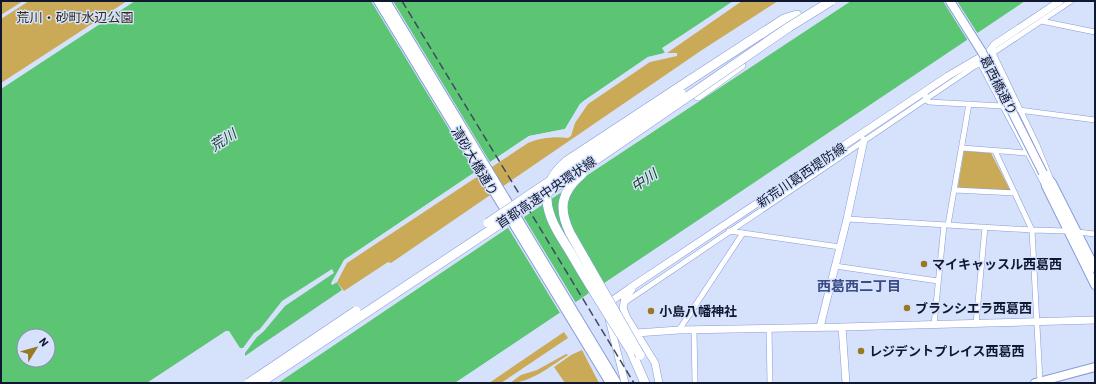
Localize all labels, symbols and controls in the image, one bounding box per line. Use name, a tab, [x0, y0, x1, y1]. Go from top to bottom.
park label: 荒川・砂町水辺公園	[16, 9, 134, 25]
street label: 葛西橋通り	[977, 52, 1021, 118]
street label: 清砂大橋通り	[448, 123, 502, 199]
water label: 荒川	[206, 124, 241, 154]
street label: 新荒川葛西堤防線	[753, 139, 849, 211]
street label: 首都高速中央環状線	[493, 153, 599, 231]
water label: 中川	[627, 164, 662, 194]
place label: マイキャッスル西葛西	[932, 256, 1062, 272]
marker: マイキャッスル西葛西	[919, 259, 929, 269]
district label: 西葛西二丁目	[817, 277, 901, 294]
place label: ブランシエラ西葛西	[915, 300, 1032, 316]
place label: 小島八幡神社	[659, 303, 737, 319]
marker: ブランシエラ西葛西	[902, 303, 912, 313]
marker: 小島八幡神社	[646, 306, 656, 316]
north arrow	[16, 328, 56, 368]
text: N	[37, 335, 52, 349]
place label: レジデントプレイス西葛西	[869, 343, 1025, 359]
marker: レジデントプレイス西葛西	[856, 346, 866, 356]

